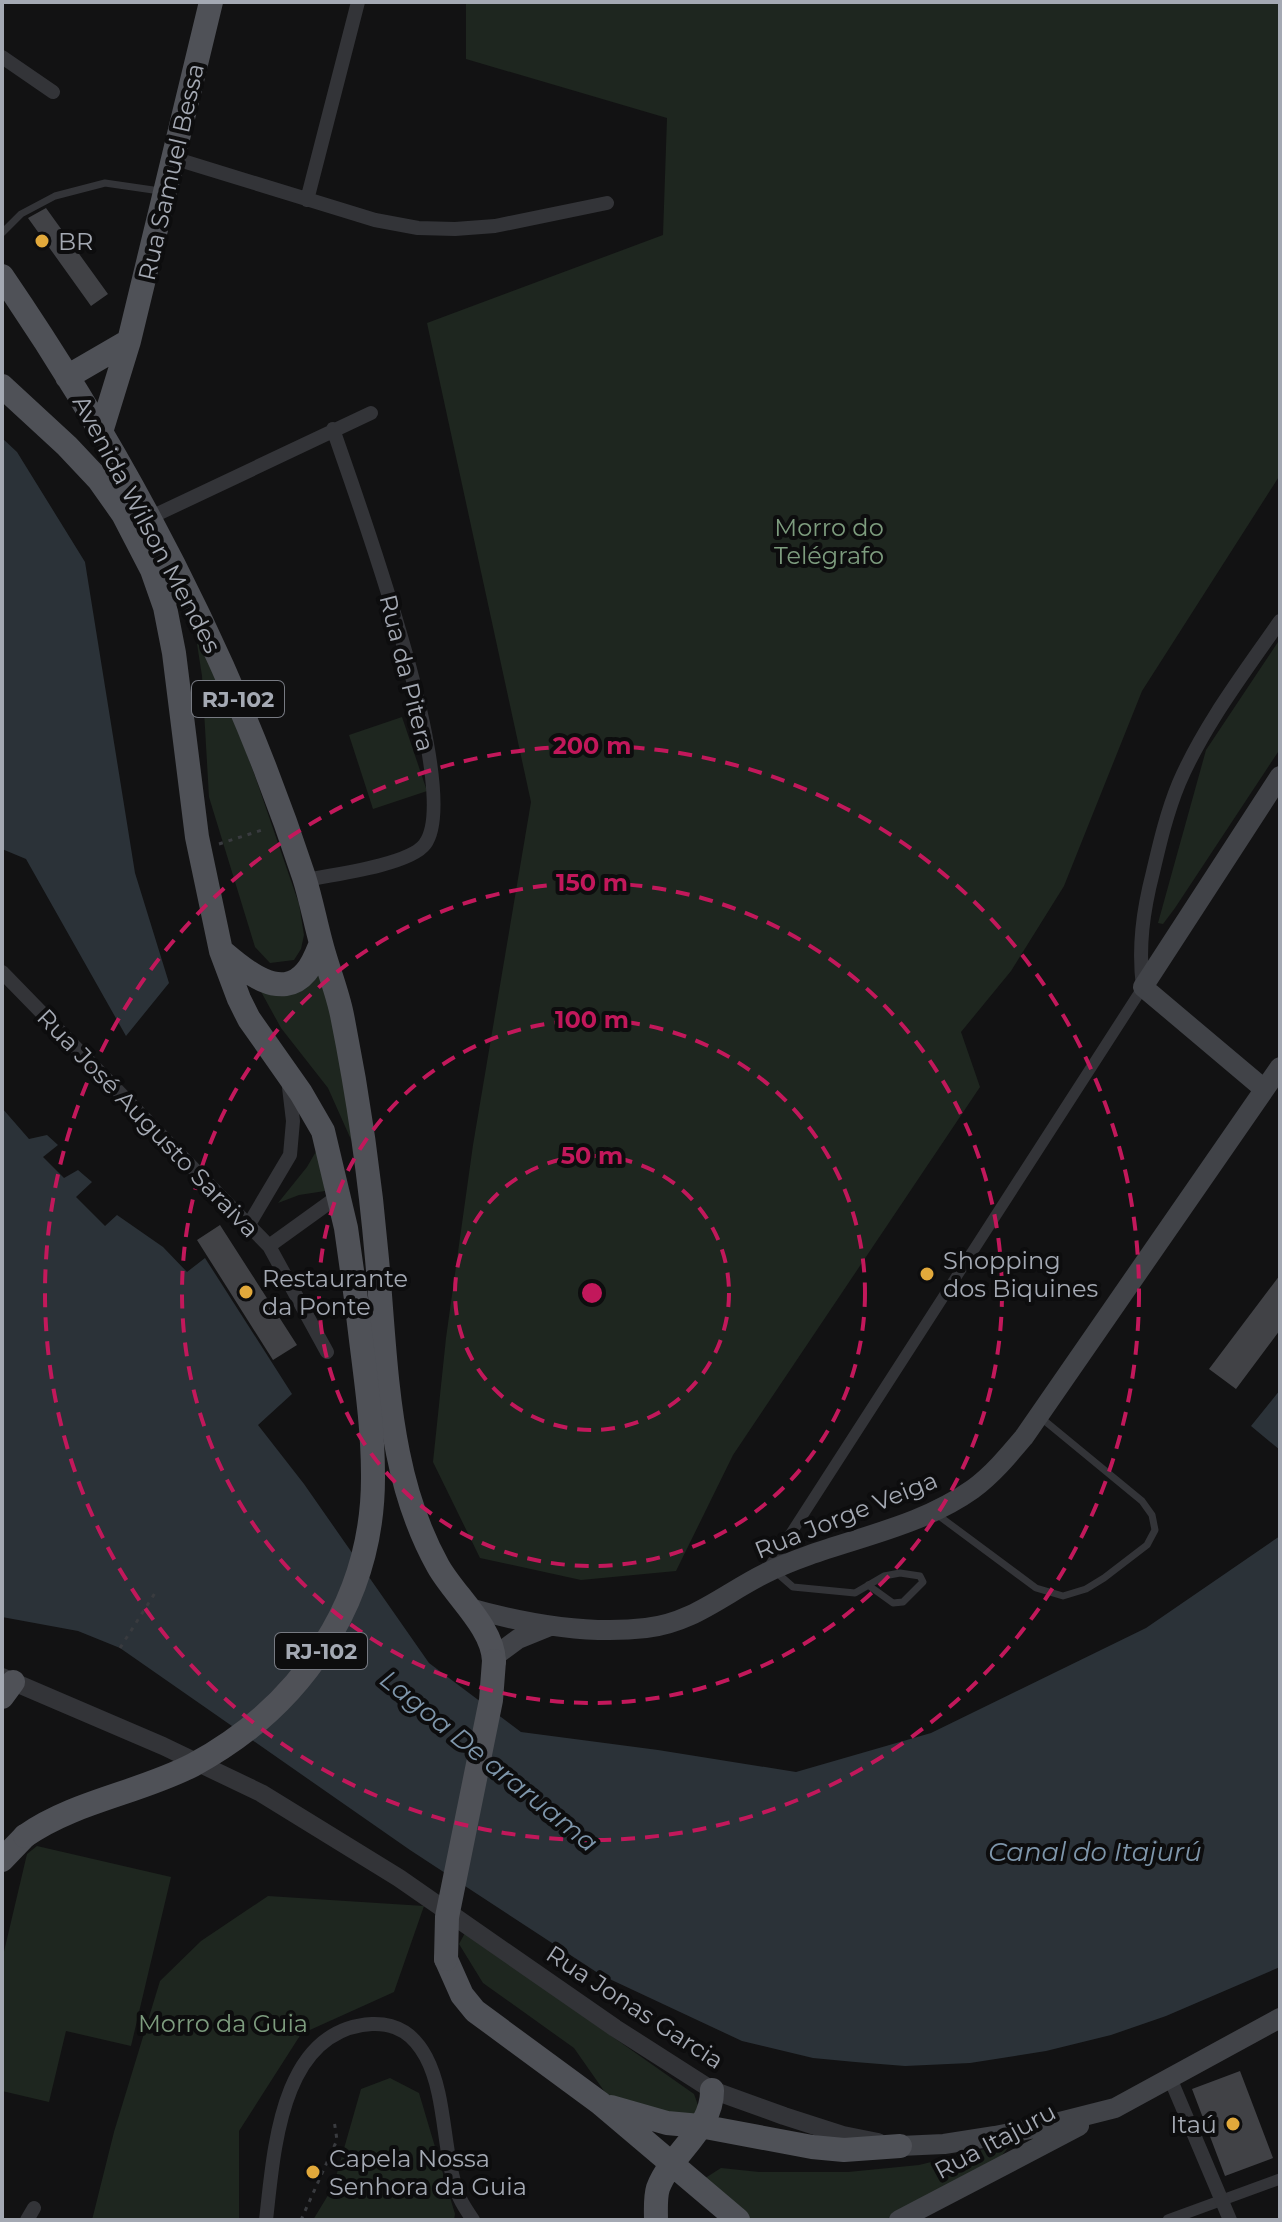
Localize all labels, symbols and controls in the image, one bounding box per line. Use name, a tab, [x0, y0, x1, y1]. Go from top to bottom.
street label: Rua Samuel Bessa	[132, 61, 210, 283]
place label: BR	[58, 227, 93, 256]
marker: BR	[33, 232, 51, 250]
street label: Avenida Wilson Mendes	[67, 390, 227, 658]
park label: Morro do Telégrafo	[774, 513, 884, 570]
street label: Rua da Pitera	[373, 592, 441, 754]
road number: RJ-102	[192, 681, 284, 717]
text: 200 m	[553, 731, 631, 760]
text: 150 m	[556, 868, 628, 897]
street label: Rua José Augusto Saraiva	[31, 1003, 265, 1243]
text: 100 m	[555, 1005, 629, 1034]
text: 50 m	[561, 1141, 623, 1170]
place label: Shopping dos Biquines	[943, 1246, 1098, 1303]
place label: Restaurante da Ponte	[262, 1264, 408, 1321]
marker: Shopping dos Biquines	[918, 1265, 936, 1283]
centre of rings	[578, 1279, 606, 1307]
marker: Restaurante da Ponte	[237, 1283, 255, 1301]
street label: Rua Jorge Veiga	[750, 1465, 942, 1565]
road number: RJ-102	[275, 1633, 367, 1669]
water label: Lagoa De araruama	[373, 1663, 605, 1859]
water label: Canal do Itajurú	[988, 1836, 1202, 1868]
street label: Rua Jonas Garcia	[541, 1939, 729, 2075]
park label: Morro da Guia	[138, 2009, 308, 2038]
street label: Rua Itajuru	[929, 2097, 1061, 2185]
place label: Itaú	[1170, 2110, 1217, 2139]
marker: Itaú	[1224, 2115, 1242, 2133]
place label: Capela Nossa Senhora da Guia	[329, 2144, 527, 2201]
marker: Capela Nossa Senhora da Guia	[304, 2163, 322, 2181]

